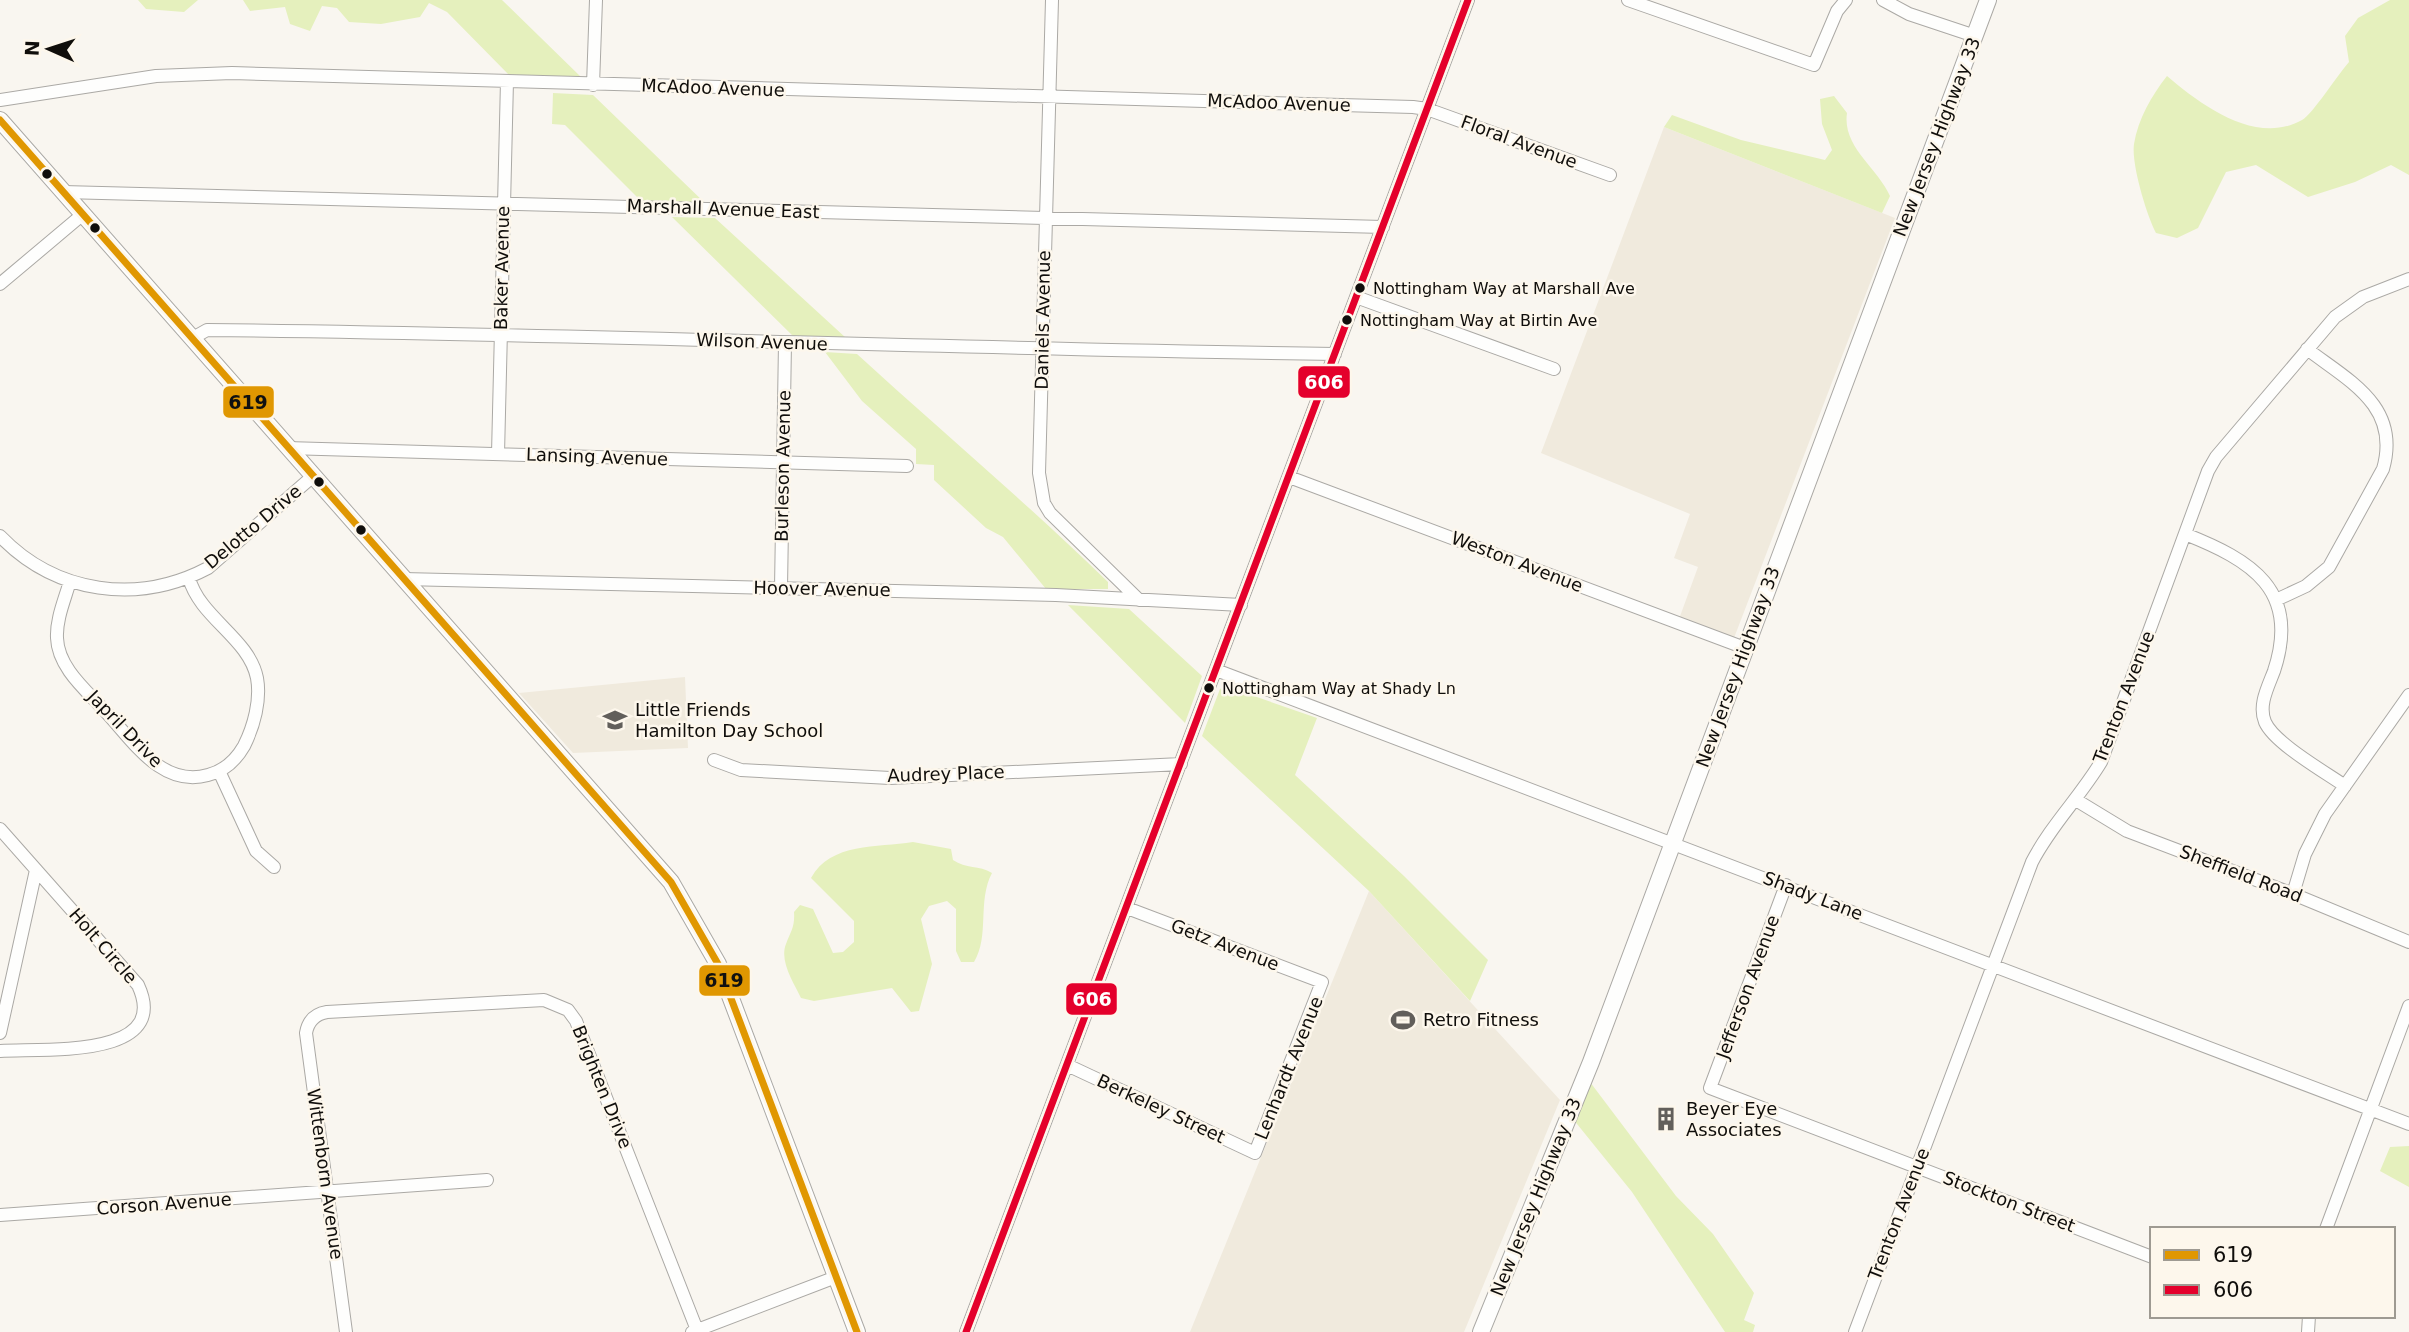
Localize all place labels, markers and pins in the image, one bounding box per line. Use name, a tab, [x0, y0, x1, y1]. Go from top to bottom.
unlabelled marker	[40, 167, 54, 181]
unlabelled marker	[88, 221, 102, 235]
place label: Nottingham Way at Marshall Ave	[1373, 279, 1635, 298]
marker: Nottingham Way at Marshall Ave	[1353, 281, 1367, 295]
place label: Nottingham Way at Birtin Ave	[1360, 311, 1597, 330]
marker: Nottingham Way at Birtin Ave	[1340, 313, 1354, 327]
unlabelled marker	[312, 475, 326, 489]
unlabelled marker	[354, 523, 368, 537]
place label: Nottingham Way at Shady Ln	[1222, 679, 1456, 698]
marker: Nottingham Way at Shady Ln	[1202, 681, 1216, 695]
place label: Little Friends Hamilton Day School	[635, 699, 823, 741]
school or university icon: Little Friends Hamilton Day School	[601, 706, 629, 734]
sports icon: Retro Fitness	[1389, 1006, 1417, 1034]
place label: Retro Fitness	[1423, 1009, 1539, 1030]
place label: Beyer Eye Associates	[1686, 1098, 1782, 1140]
building icon: Beyer Eye Associates	[1652, 1105, 1680, 1133]

